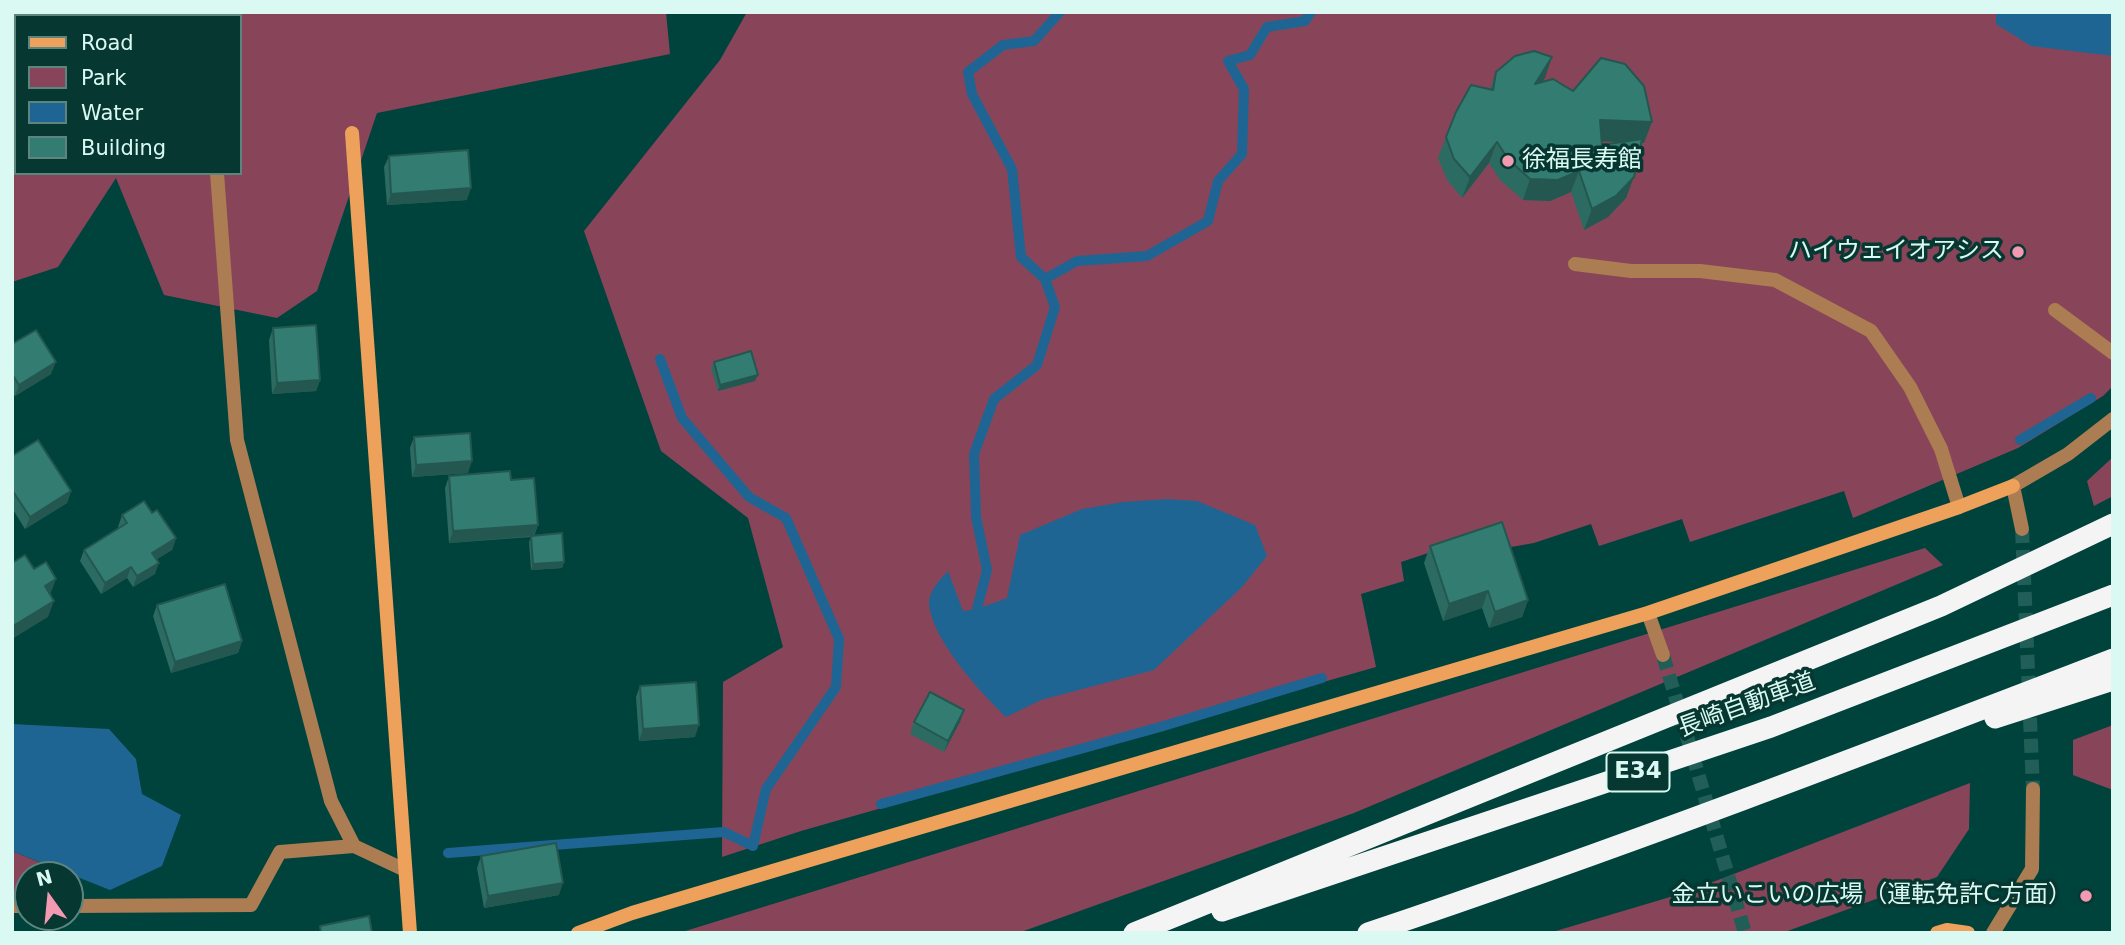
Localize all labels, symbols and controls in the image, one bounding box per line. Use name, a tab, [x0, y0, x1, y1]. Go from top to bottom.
legend	[14, 14, 242, 175]
text: Road	[81, 31, 134, 55]
text: Park	[81, 66, 126, 90]
text: Water	[81, 101, 143, 125]
text: Building	[81, 136, 166, 160]
place label: 徐福長寿館	[1522, 147, 1642, 175]
marker: 徐福長寿館	[1500, 153, 1516, 169]
place label: ハイウェイオアシス	[1788, 238, 2004, 266]
marker: ハイウェイオアシス	[2010, 244, 2026, 260]
street label: 長崎自動車道	[1674, 668, 1820, 744]
road number: E34	[1606, 752, 1670, 792]
north arrow	[14, 861, 84, 931]
text: N	[34, 865, 55, 890]
place label: 金立いこいの広場（運転免許C方面）	[1671, 882, 2072, 910]
marker: 金立いこいの広場（運転免許C方面）	[2078, 888, 2094, 904]

